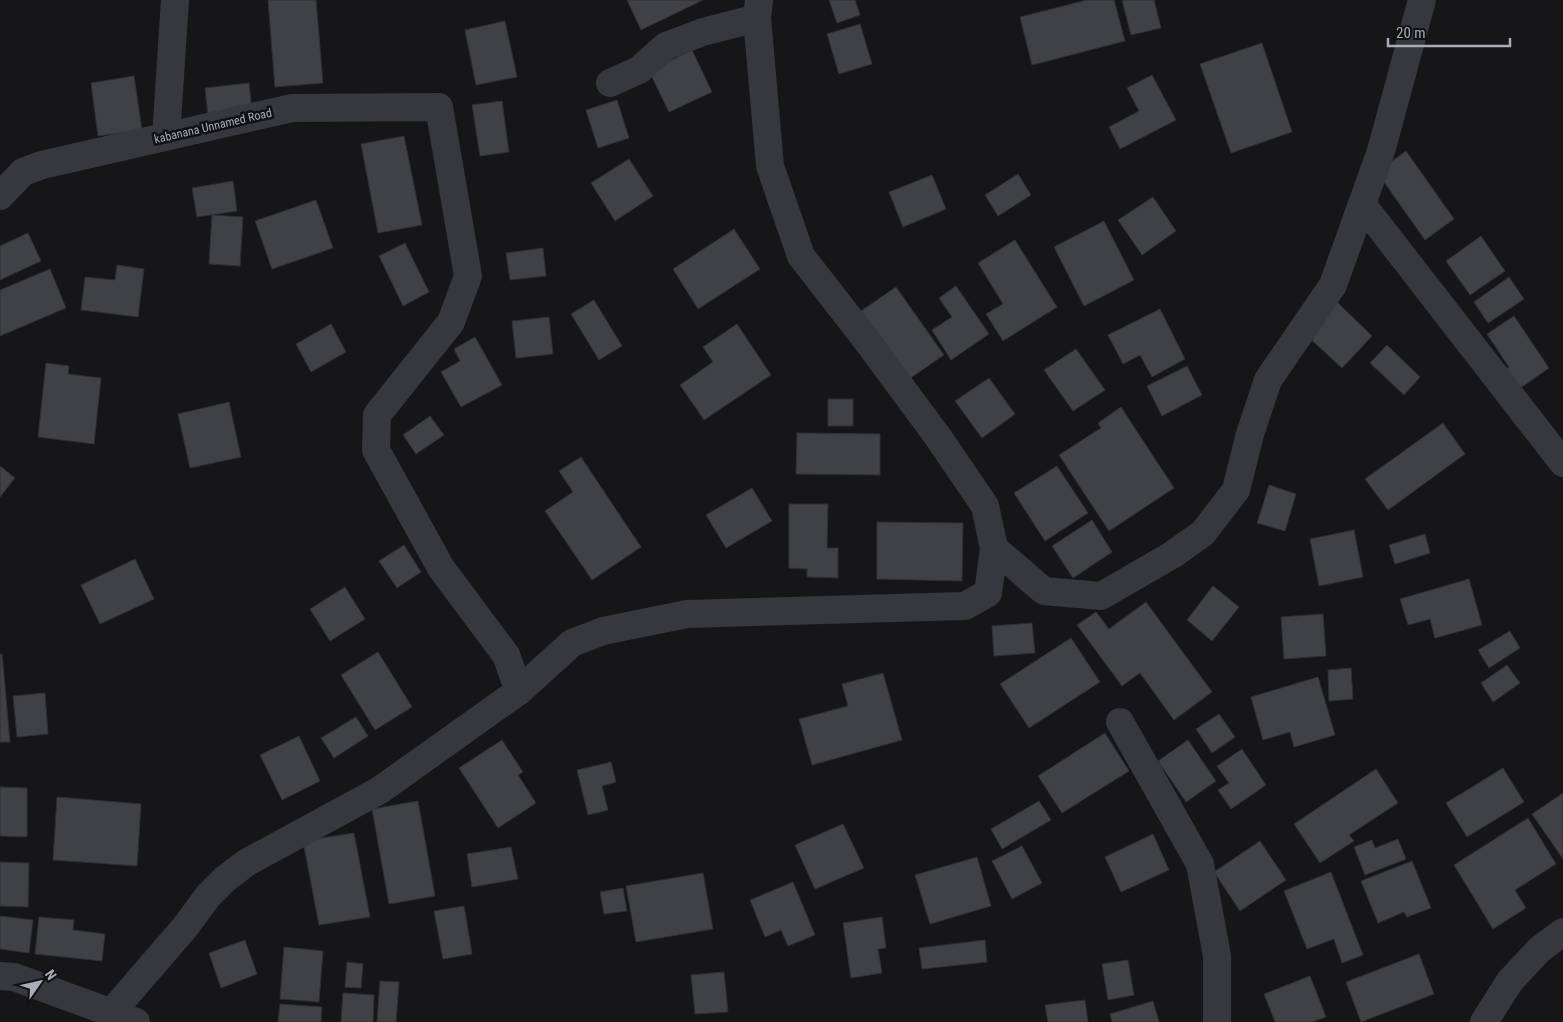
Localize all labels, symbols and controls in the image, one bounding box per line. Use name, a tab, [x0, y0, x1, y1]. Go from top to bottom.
scale bar	[1388, 15, 1510, 47]
text: 20 m	[1396, 24, 1426, 42]
street label: kabanana Unnamed Road	[153, 106, 273, 146]
north arrow	[15, 957, 65, 1007]
text: N	[42, 967, 60, 983]

